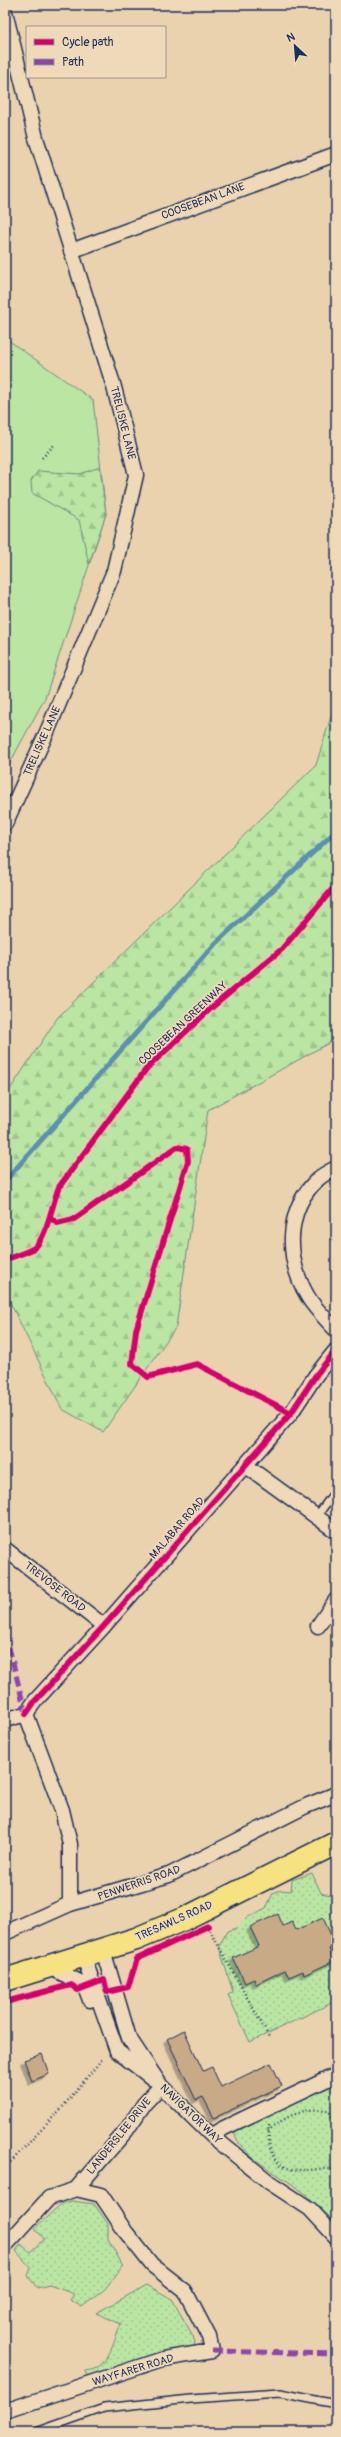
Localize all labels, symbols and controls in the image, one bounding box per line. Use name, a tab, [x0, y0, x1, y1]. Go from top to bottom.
legend	[26, 26, 166, 78]
north arrow	[275, 26, 315, 66]
text: N	[285, 30, 298, 45]
text: Cycle path	[62, 35, 114, 50]
text: Path	[62, 55, 84, 70]
street label: COOSEBEAN LANE	[159, 180, 247, 222]
street label: TRELISKE LANE	[108, 385, 138, 461]
street label: TRELISKE LANE	[21, 704, 63, 778]
street label: COOSEBEAN GREENWAY	[136, 978, 230, 1067]
street label: MALABAR ROAD	[147, 1494, 207, 1562]
street label: TREVOSE ROAD	[22, 1559, 88, 1615]
street label: PENWERRIS ROAD	[96, 1863, 182, 1903]
street label: TRESAWLS ROAD	[134, 1898, 215, 1944]
street label: NAVIGATOR WAY	[158, 2081, 225, 2147]
street label: LANDERSLEE DRIVE	[84, 2095, 154, 2177]
street label: WAYFARER ROAD	[91, 2351, 175, 2389]

